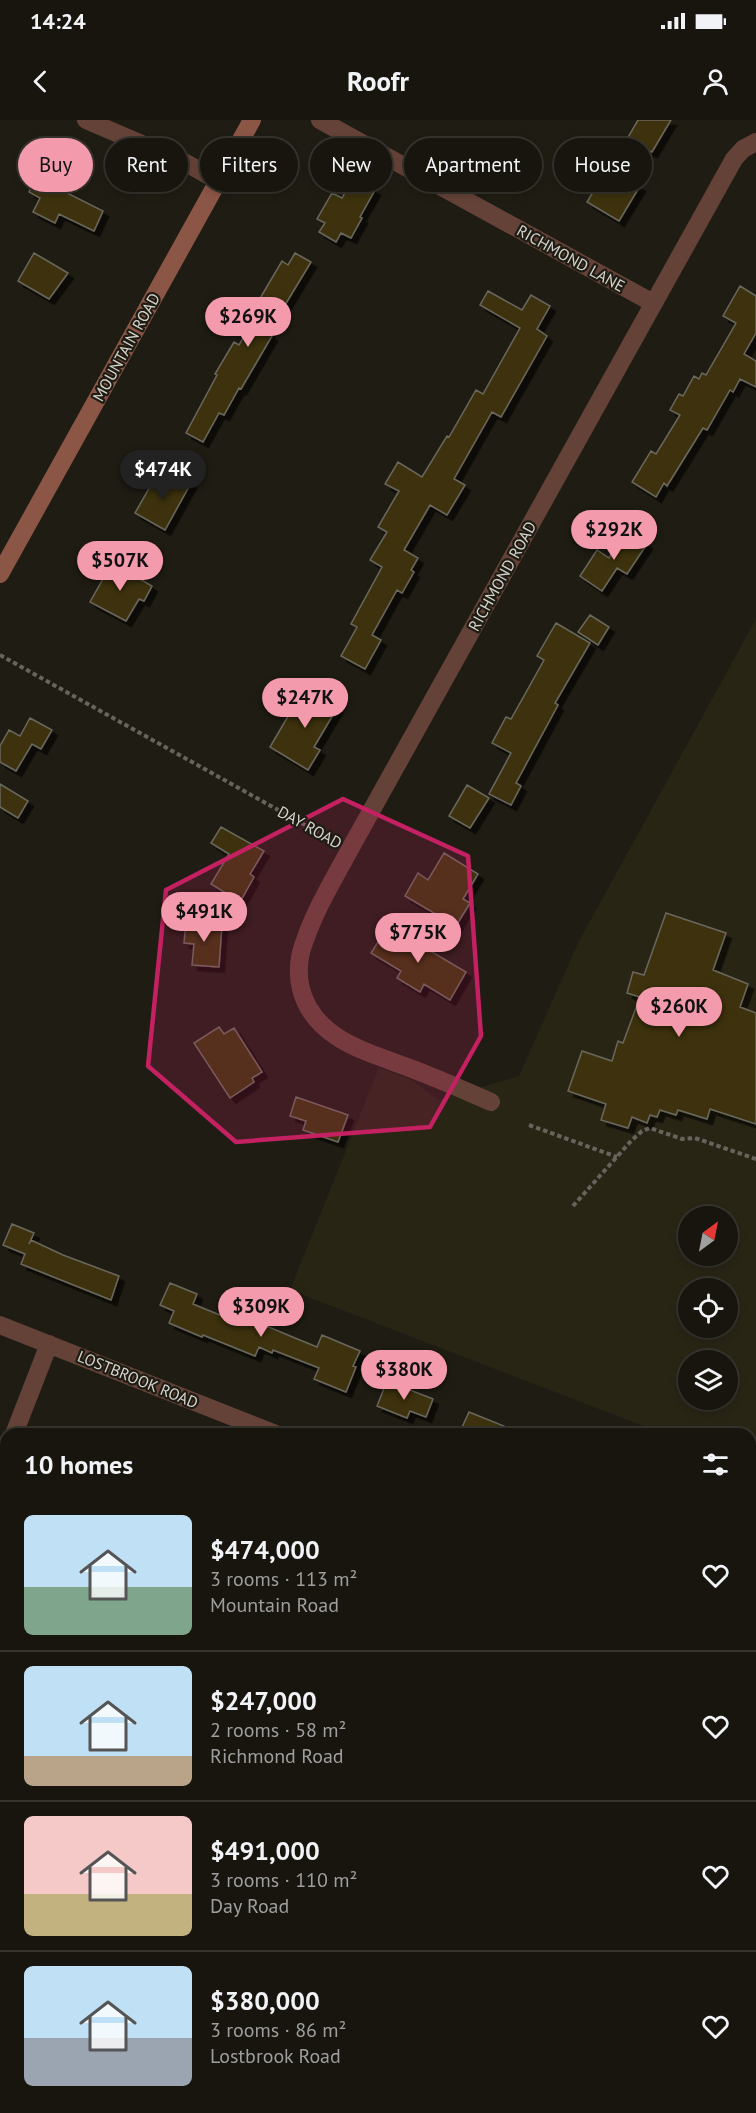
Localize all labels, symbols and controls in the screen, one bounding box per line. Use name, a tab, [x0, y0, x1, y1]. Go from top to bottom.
text: 14:24	[30, 7, 86, 35]
text: Roofr	[347, 64, 409, 98]
icon: back	[24, 65, 57, 98]
icon: person	[699, 65, 732, 98]
chip: Buy	[18, 138, 93, 192]
chip: Rent	[105, 138, 188, 192]
chip: Filters	[200, 138, 298, 192]
chip: New	[310, 138, 392, 192]
chip: Apartment	[404, 138, 542, 192]
chip: House	[554, 138, 652, 192]
street label: RICHMOND LANE	[514, 220, 628, 296]
street label: MOUNTAIN ROAD	[88, 289, 164, 405]
pin: $269K	[206, 297, 290, 348]
text: $269K	[219, 303, 277, 329]
pin: $474K	[121, 450, 205, 501]
text: $474K	[134, 456, 192, 482]
pin: $292K	[572, 510, 656, 561]
text: $292K	[585, 516, 643, 542]
street label: RICHMOND ROAD	[464, 518, 540, 634]
pin: $507K	[78, 541, 162, 592]
text: $507K	[91, 547, 149, 573]
pin: $247K	[263, 678, 347, 729]
text: $247K	[276, 684, 334, 710]
street label: DAY ROAD	[274, 801, 346, 853]
pin: $491K	[162, 892, 246, 943]
text: $491K	[175, 898, 233, 924]
pin: $775K	[376, 913, 460, 964]
text: $775K	[389, 919, 447, 945]
pin: $260K	[637, 987, 721, 1038]
text: $260K	[650, 993, 708, 1019]
north arrow	[678, 1206, 738, 1266]
map controls	[678, 1206, 738, 1410]
button: locate	[678, 1278, 738, 1338]
pin: $309K	[219, 1287, 303, 1338]
text: $309K	[232, 1293, 290, 1319]
street label: LOSTBROOK ROAD	[75, 1346, 201, 1412]
pin: $380K	[362, 1350, 446, 1401]
button: layers	[678, 1350, 738, 1410]
text: $380K	[375, 1356, 433, 1382]
text: 10 homes	[24, 1448, 133, 1481]
icon: filters	[699, 1448, 732, 1481]
text: $474,000	[210, 1533, 320, 1566]
icon: home	[72, 1539, 144, 1611]
icon: heart	[699, 1559, 732, 1592]
text: 3 rooms · 113 m²	[210, 1566, 357, 1592]
text: Mountain Road	[210, 1592, 339, 1618]
text: $247,000	[210, 1684, 317, 1717]
icon: home	[72, 1690, 144, 1762]
icon: heart	[699, 1710, 732, 1743]
text: 2 rooms · 58 m²	[210, 1717, 346, 1743]
text: Richmond Road	[210, 1743, 344, 1769]
text: $491,000	[210, 1834, 320, 1867]
icon: home	[72, 1840, 144, 1912]
icon: heart	[699, 1860, 732, 1893]
text: 3 rooms · 110 m²	[210, 1867, 357, 1893]
text: Day Road	[210, 1893, 289, 1919]
text: $380,000	[210, 1984, 320, 2017]
icon: home	[72, 1990, 144, 2062]
icon: heart	[699, 2010, 732, 2043]
text: 3 rooms · 86 m²	[210, 2017, 346, 2043]
text: Lostbrook Road	[210, 2043, 341, 2069]

